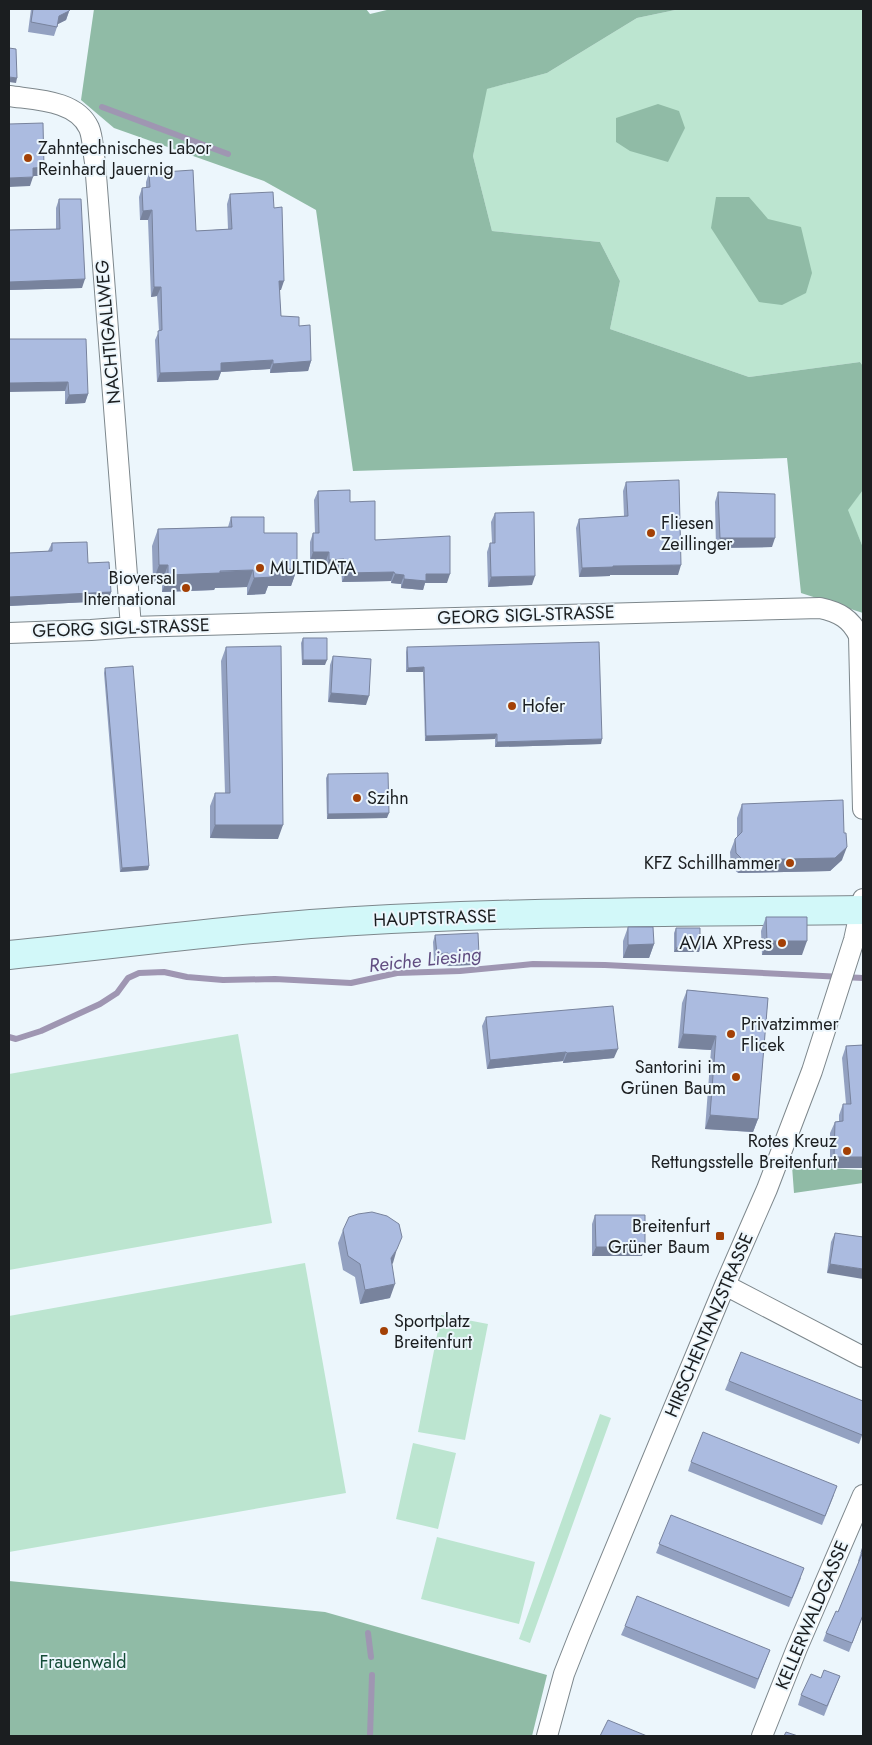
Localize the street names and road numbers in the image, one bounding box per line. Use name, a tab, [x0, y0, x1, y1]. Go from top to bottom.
street label: NACHTIGALLWEG	[89, 259, 127, 405]
street label: GEORG SIGL-STRASSE	[437, 599, 615, 631]
street label: GEORG SIGL-STRASSE	[32, 612, 210, 644]
street label: HAUPTSTRASSE	[373, 903, 497, 933]
street label: HIRSCHENTANZSTRASSE	[658, 1229, 760, 1421]
street label: KELLERWALDGASSE	[769, 1537, 855, 1693]

